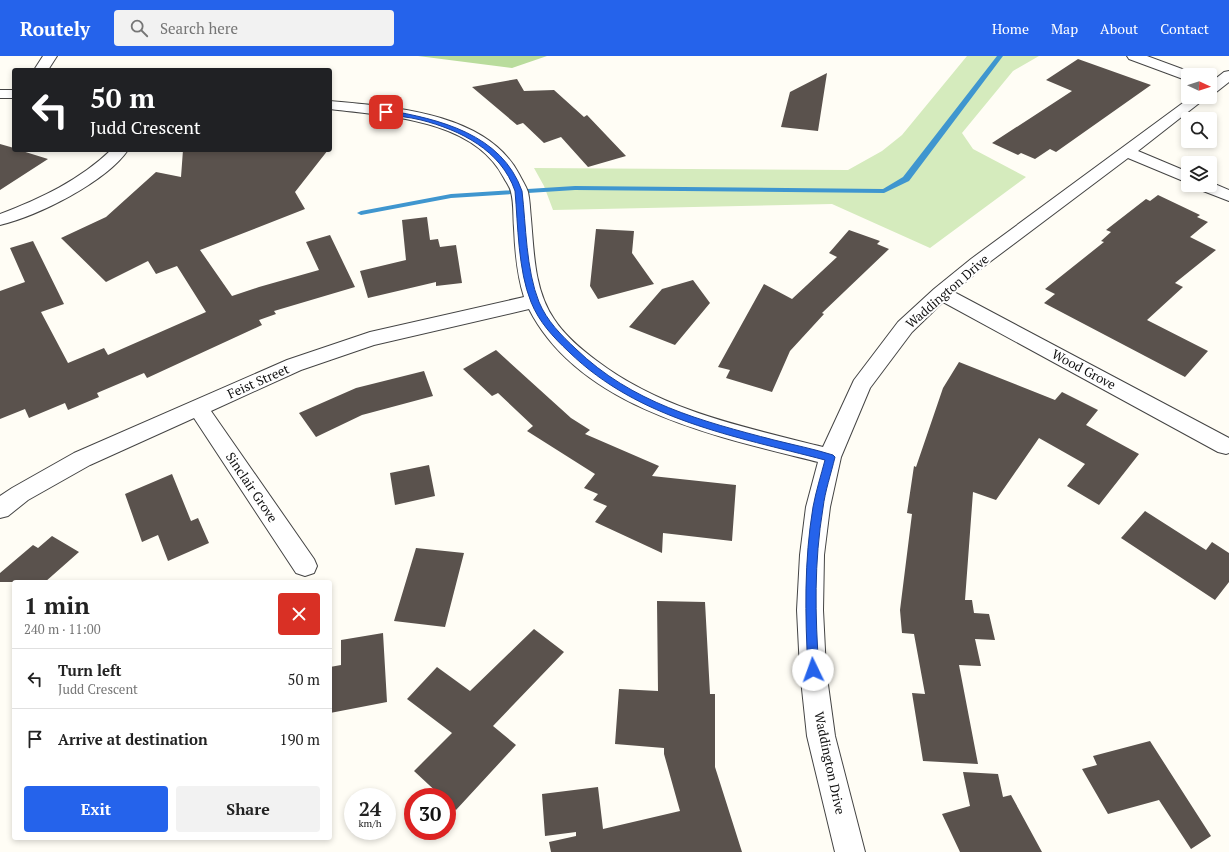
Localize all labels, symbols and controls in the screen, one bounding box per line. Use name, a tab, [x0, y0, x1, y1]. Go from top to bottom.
search box	[114, 10, 394, 46]
text: Routely	[20, 16, 90, 41]
icon: search	[128, 17, 150, 39]
text: Search here	[160, 18, 238, 38]
text: Home	[992, 19, 1029, 38]
text: Map	[1051, 19, 1078, 38]
text: About	[1100, 19, 1138, 38]
text: Contact	[1160, 19, 1209, 38]
north arrow	[1181, 68, 1217, 104]
map controls	[1181, 68, 1217, 192]
text: 50 m	[90, 79, 155, 116]
icon: left	[24, 84, 76, 136]
pin	[369, 95, 403, 129]
icon: arrive	[375, 101, 397, 123]
button: search	[1181, 112, 1217, 148]
text: Judd Crescent	[90, 115, 201, 139]
button: layers	[1181, 156, 1217, 192]
street label: Waddington Drive	[902, 250, 992, 332]
street label: Wood Grove	[1049, 345, 1119, 393]
street label: Feist Street	[224, 359, 292, 403]
street label: Sinclair Grove	[222, 448, 282, 526]
text: 1 min	[24, 589, 90, 621]
button: close	[278, 593, 320, 635]
text: 240 m · 11:00	[24, 620, 101, 638]
position arrow	[792, 649, 834, 691]
text: Turn left	[58, 660, 122, 680]
icon: left	[24, 668, 46, 690]
text: 50 m	[287, 669, 320, 689]
text: Judd Crescent	[58, 680, 138, 698]
street label: Waddington Drive	[810, 710, 850, 816]
icon: arrive	[24, 728, 46, 750]
text: Arrive at destination	[58, 729, 208, 749]
text: 190 m	[279, 729, 320, 749]
button: Exit	[24, 786, 168, 832]
button: Share	[176, 786, 320, 832]
speed limit sign: 30	[404, 788, 456, 840]
text: 24	[359, 795, 381, 822]
text: km/h	[358, 817, 382, 830]

